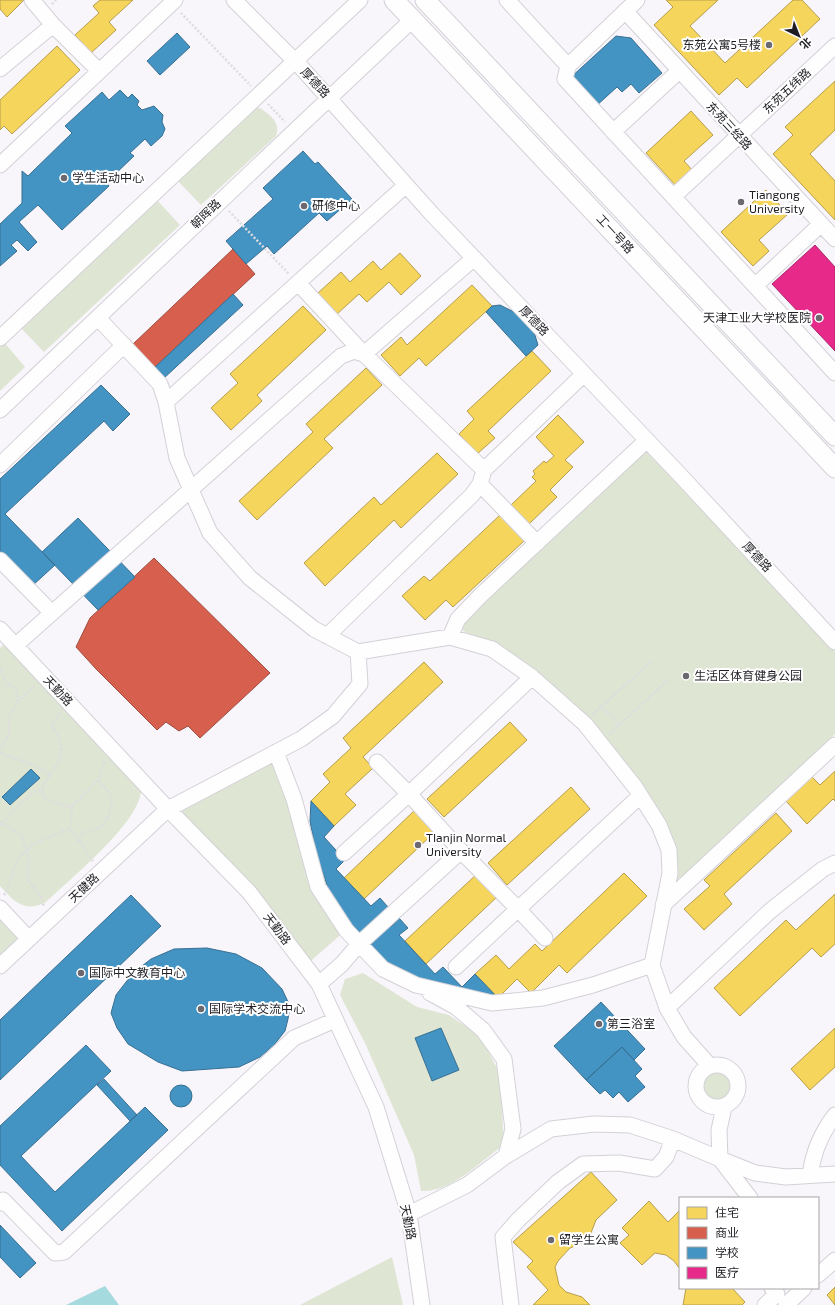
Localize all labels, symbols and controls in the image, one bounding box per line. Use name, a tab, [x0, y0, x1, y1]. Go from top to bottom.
north arrow	[779, 16, 819, 56]
text: 北	[798, 35, 815, 52]
place label: 东苑公寓5号楼	[683, 37, 761, 51]
marker: 东苑公寓5号楼	[764, 40, 774, 50]
street label: 厚德路	[298, 64, 333, 100]
street label: 东苑五纬路	[760, 65, 813, 116]
street label: 东苑三经路	[704, 99, 755, 152]
place label: 学生活动中心	[72, 170, 144, 184]
marker: 学生活动中心	[59, 173, 69, 183]
place label: Tiangong University	[749, 187, 805, 215]
street label: 朝晖路	[187, 196, 223, 231]
marker: Tiangong University	[736, 197, 746, 207]
place label: 研修中心	[312, 198, 360, 212]
marker: 研修中心	[299, 201, 309, 211]
street label: 工一号路	[594, 211, 637, 256]
street label: 厚德路	[517, 302, 552, 338]
place label: 天津工业大学校医院	[703, 310, 811, 324]
marker: 天津工业大学校医院	[814, 313, 824, 323]
street label: 厚德路	[740, 538, 775, 574]
place label: 生活区体育健身公园	[694, 668, 802, 682]
marker: 生活区体育健身公园	[681, 671, 691, 681]
street label: 天勤路	[41, 672, 76, 708]
place label: TIanjin Normal University	[426, 830, 506, 858]
marker: TIanjin Normal University	[413, 840, 423, 850]
street label: 天健路	[65, 870, 101, 905]
street label: 天勤路	[261, 910, 294, 947]
place label: 国际中文教育中心	[89, 965, 185, 979]
marker: 国际中文教育中心	[76, 968, 86, 978]
place label: 国际学术交流中心	[209, 1001, 305, 1015]
marker: 国际学术交流中心	[196, 1004, 206, 1014]
place label: 第三浴室	[607, 1016, 655, 1030]
marker: 第三浴室	[594, 1019, 604, 1029]
legend	[679, 1197, 819, 1289]
street label: 天勤路	[398, 1203, 420, 1241]
text: 住宅	[715, 1205, 739, 1219]
text: 商业	[715, 1225, 739, 1239]
place label: 留学生公寓	[559, 1232, 619, 1246]
marker: 留学生公寓	[546, 1235, 556, 1245]
text: 学校	[715, 1245, 739, 1259]
text: 医疗	[715, 1265, 739, 1279]

